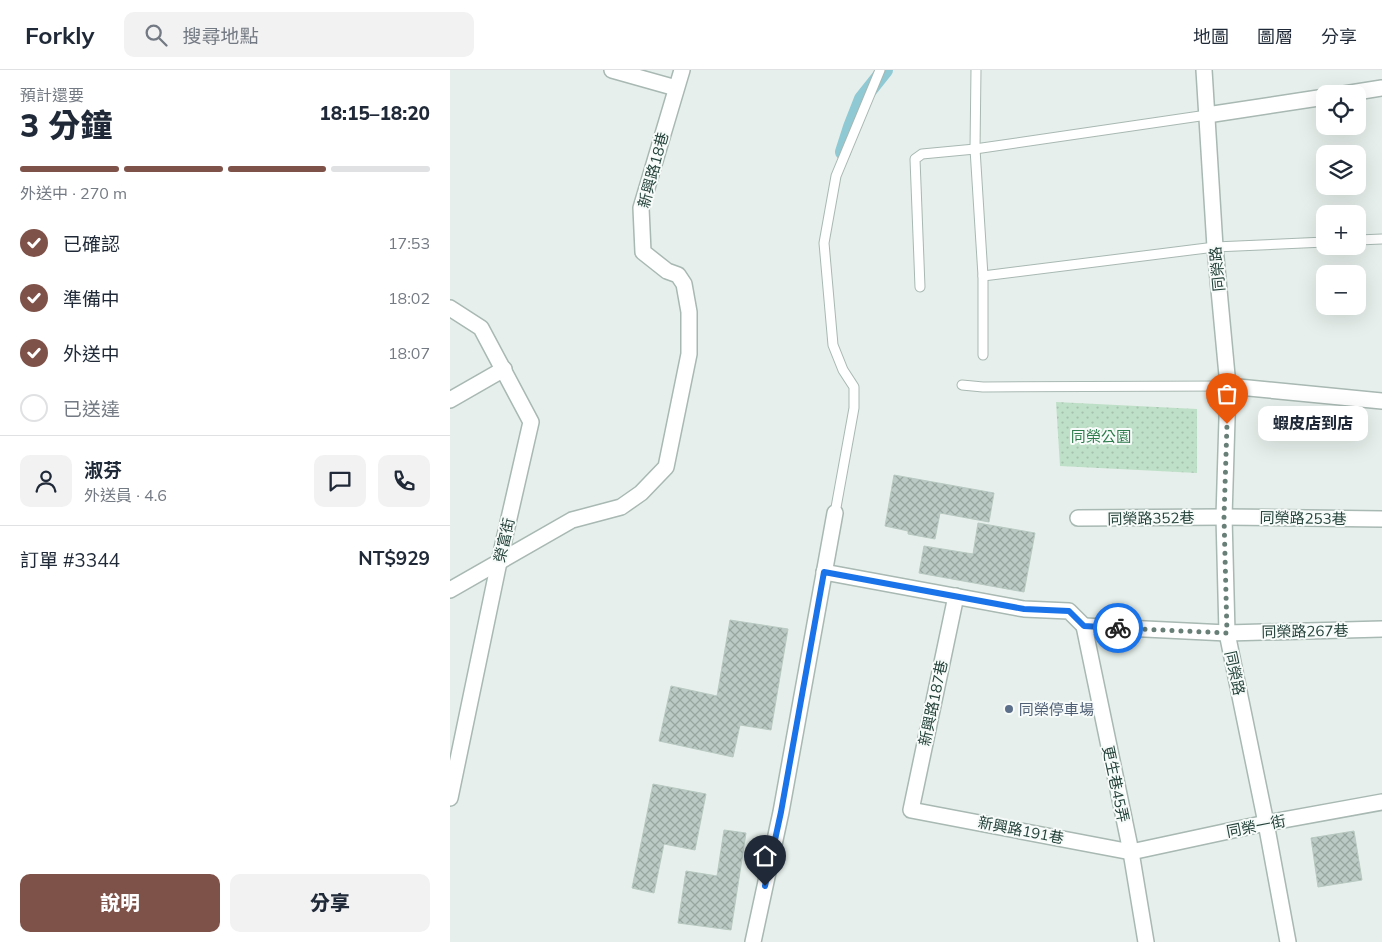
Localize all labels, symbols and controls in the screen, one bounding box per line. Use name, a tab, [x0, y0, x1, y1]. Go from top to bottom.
search box	[124, 12, 474, 57]
text: Forkly	[25, 20, 94, 50]
icon: search	[142, 21, 170, 49]
text: 搜尋地點	[182, 24, 259, 48]
text: 地圖	[1193, 25, 1229, 48]
text: 圖層	[1257, 25, 1293, 48]
text: 分享	[1321, 25, 1357, 48]
text: 預計還要	[20, 85, 84, 105]
map controls	[1316, 85, 1366, 315]
button: locate	[1316, 85, 1366, 135]
text: 18:15–18:20	[319, 101, 430, 125]
text: 3 分鐘	[20, 105, 112, 145]
street label: 新興路18巷	[634, 130, 672, 210]
button: layers	[1316, 145, 1366, 195]
text: 外送中 · 270 m	[20, 183, 127, 203]
button: +	[1316, 205, 1366, 255]
icon: check	[20, 229, 48, 257]
text: 已確認	[63, 232, 120, 256]
text: 17:53	[388, 233, 430, 253]
street label: 同榮路	[1206, 246, 1228, 292]
button: −	[1316, 265, 1366, 315]
icon: check	[20, 284, 48, 312]
text: 準備中	[63, 287, 120, 311]
text: 18:02	[388, 288, 430, 308]
icon: check	[20, 339, 48, 367]
text: 外送中	[63, 342, 120, 366]
text: 18:07	[388, 343, 430, 363]
pin	[1206, 373, 1248, 424]
icon: bag	[1213, 380, 1241, 408]
text: 已送達	[63, 397, 120, 421]
callout: 蝦皮店到店	[1257, 406, 1367, 442]
text: 蝦皮店到店	[1273, 413, 1353, 433]
park label: 同榮公園	[1071, 427, 1131, 446]
button: person	[20, 455, 72, 507]
button: chat	[314, 455, 366, 507]
button: phone	[378, 455, 430, 507]
text: 淑芬	[84, 458, 122, 482]
text: 外送員 · 4.6	[84, 485, 167, 505]
street label: 同榮路352巷	[1107, 508, 1195, 528]
street label: 同榮路253巷	[1259, 508, 1347, 528]
street label: 榮富街	[490, 516, 518, 564]
text: NT$929	[358, 546, 430, 570]
text: 訂單 #3344	[20, 548, 120, 572]
courier	[1093, 603, 1143, 653]
icon: bike	[1104, 614, 1132, 642]
street label: 同榮路267巷	[1261, 621, 1349, 641]
street label: 同榮路	[1221, 649, 1249, 697]
street label: 新興路187巷	[915, 658, 951, 748]
place label: 同榮停車場	[1019, 700, 1094, 719]
marker: 同榮停車場	[1003, 703, 1015, 715]
street label: 更生巷45弄	[1099, 744, 1133, 824]
street label: 同榮一街	[1225, 811, 1287, 841]
street label: 新興路191巷	[976, 812, 1066, 848]
pin	[744, 835, 786, 886]
icon: home	[751, 842, 779, 870]
button: 說明	[20, 874, 220, 932]
button: 分享	[230, 874, 430, 932]

